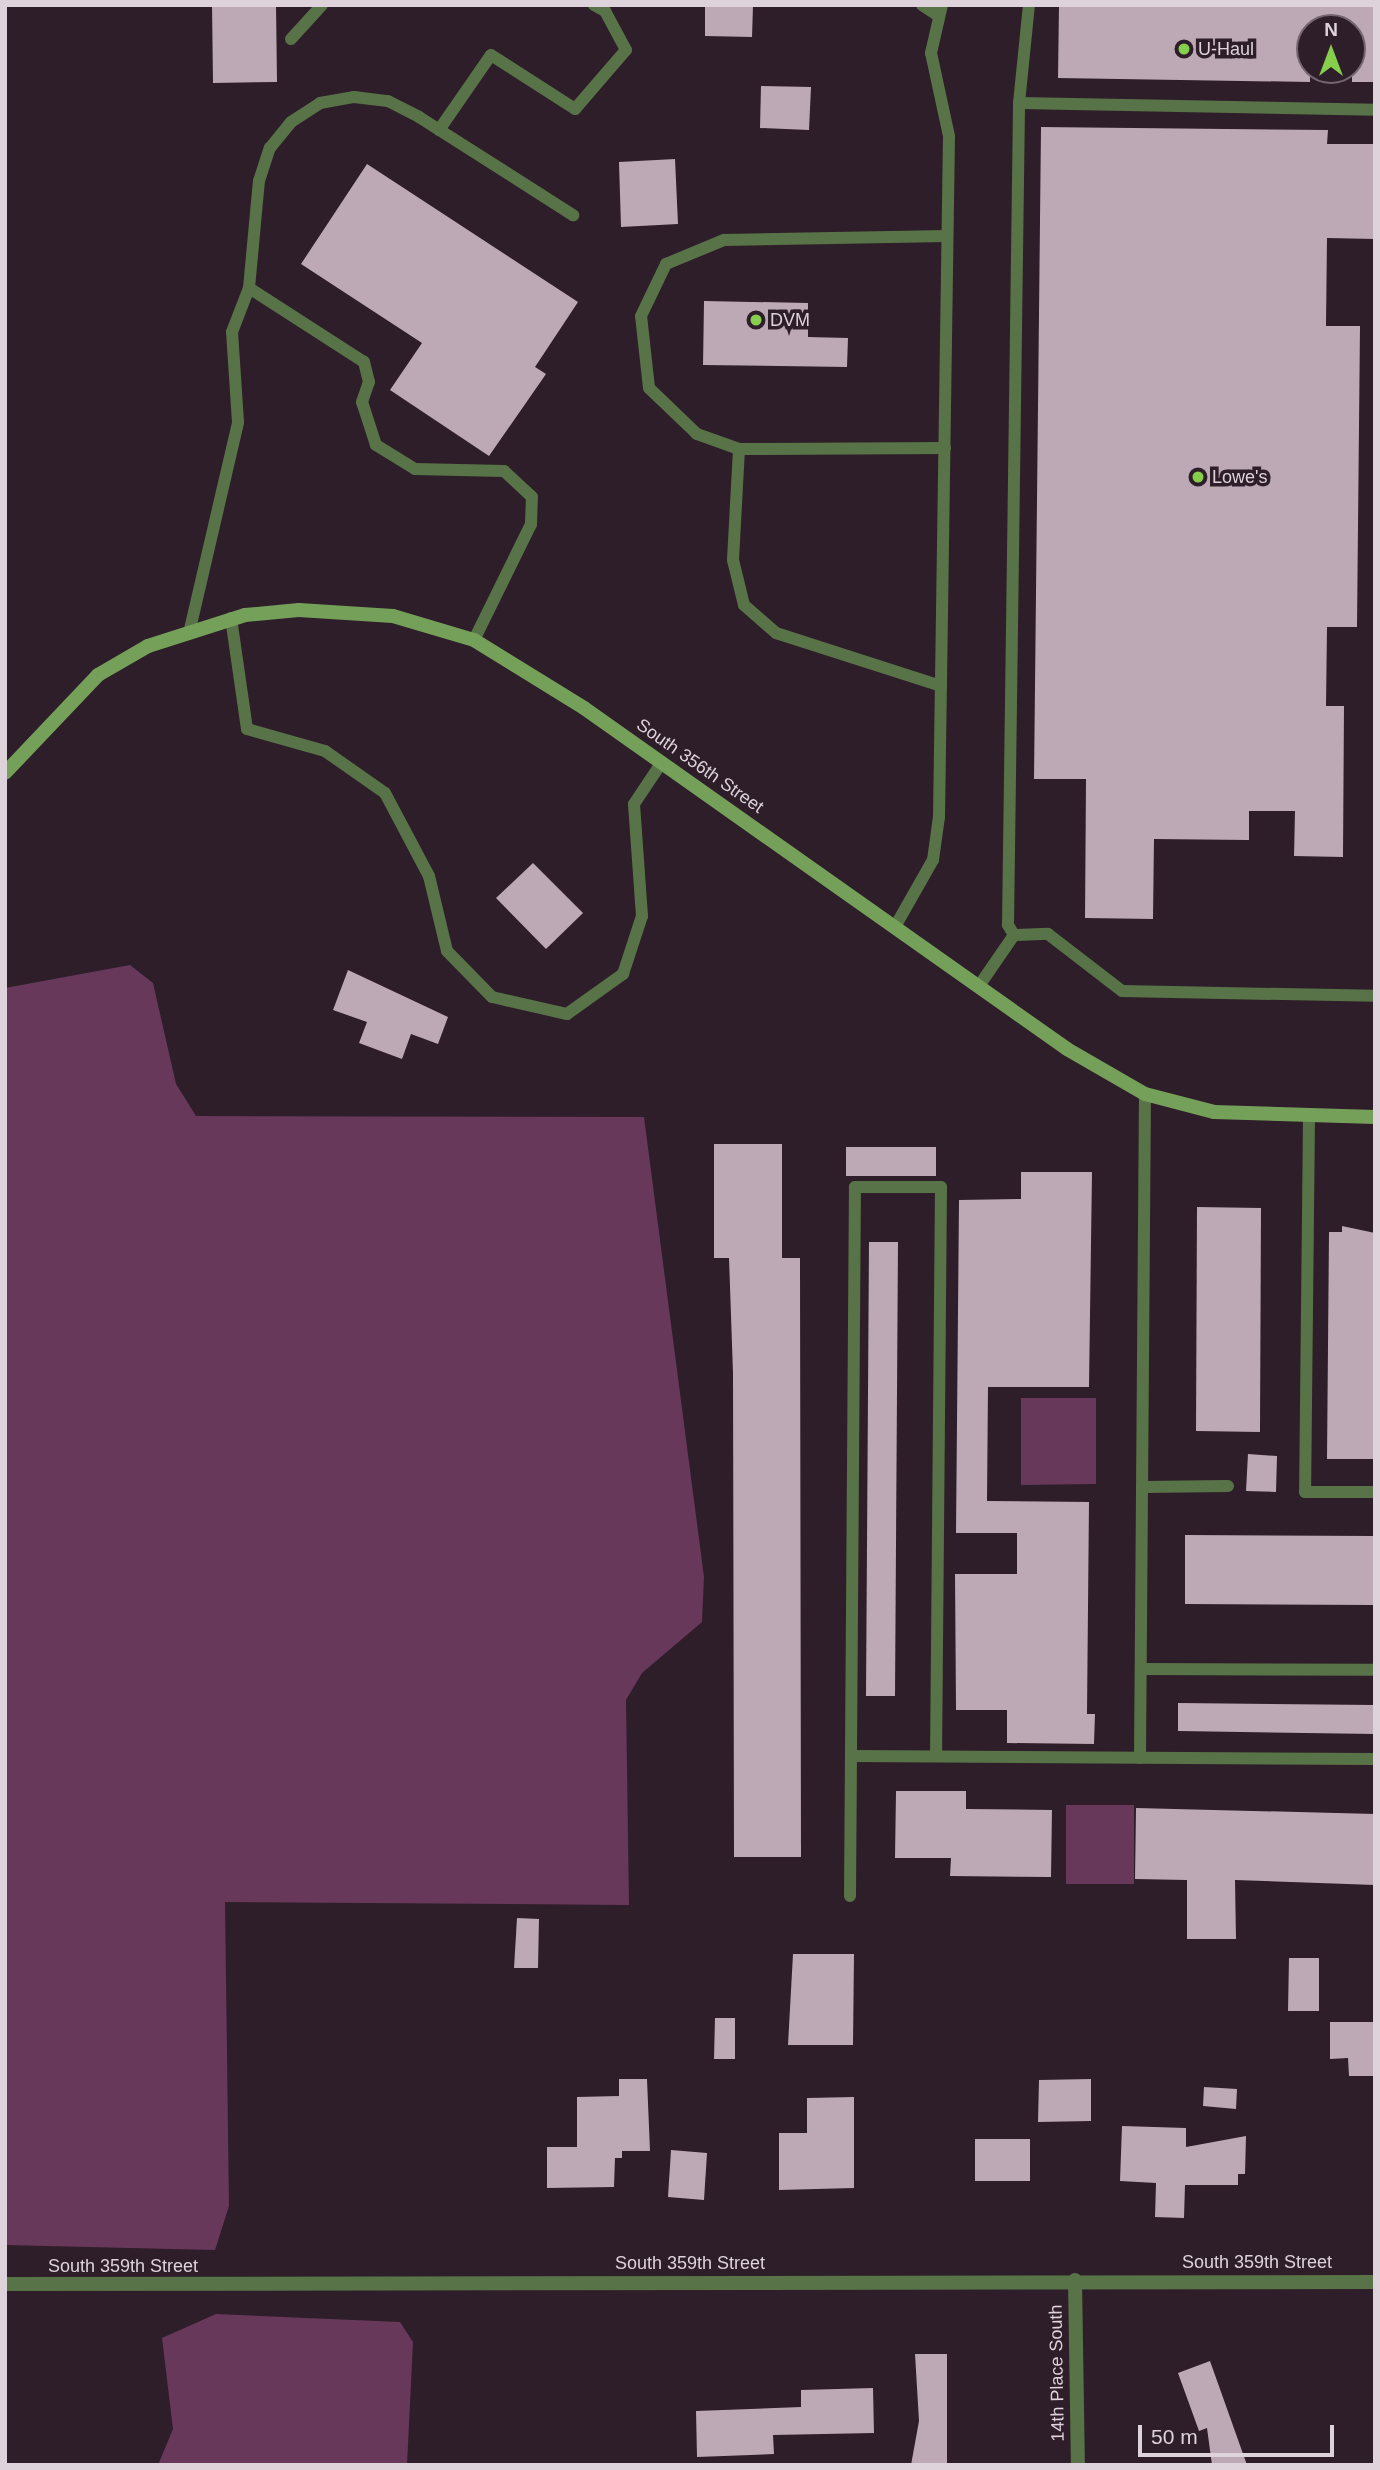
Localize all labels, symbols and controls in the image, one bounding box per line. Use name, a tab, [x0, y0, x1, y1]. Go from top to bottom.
north arrow	[1296, 14, 1366, 84]
text: N	[1324, 19, 1338, 40]
place label: U-Haul	[1198, 38, 1254, 60]
marker: U-Haul	[1176, 41, 1192, 57]
place label: DVM	[770, 309, 810, 331]
marker: DVM	[748, 312, 764, 328]
place label: Lowe's	[1212, 466, 1267, 488]
marker: Lowe's	[1190, 469, 1206, 485]
street label: South 356th Street	[632, 714, 768, 818]
street label: South 359th Street	[1182, 2251, 1332, 2273]
street label: South 359th Street	[615, 2252, 765, 2274]
street label: South 359th Street	[48, 2255, 198, 2277]
street label: 14th Place South	[1045, 2304, 1069, 2442]
scale bar	[1142, 2410, 1338, 2454]
text: 50 m	[1151, 2425, 1198, 2448]

